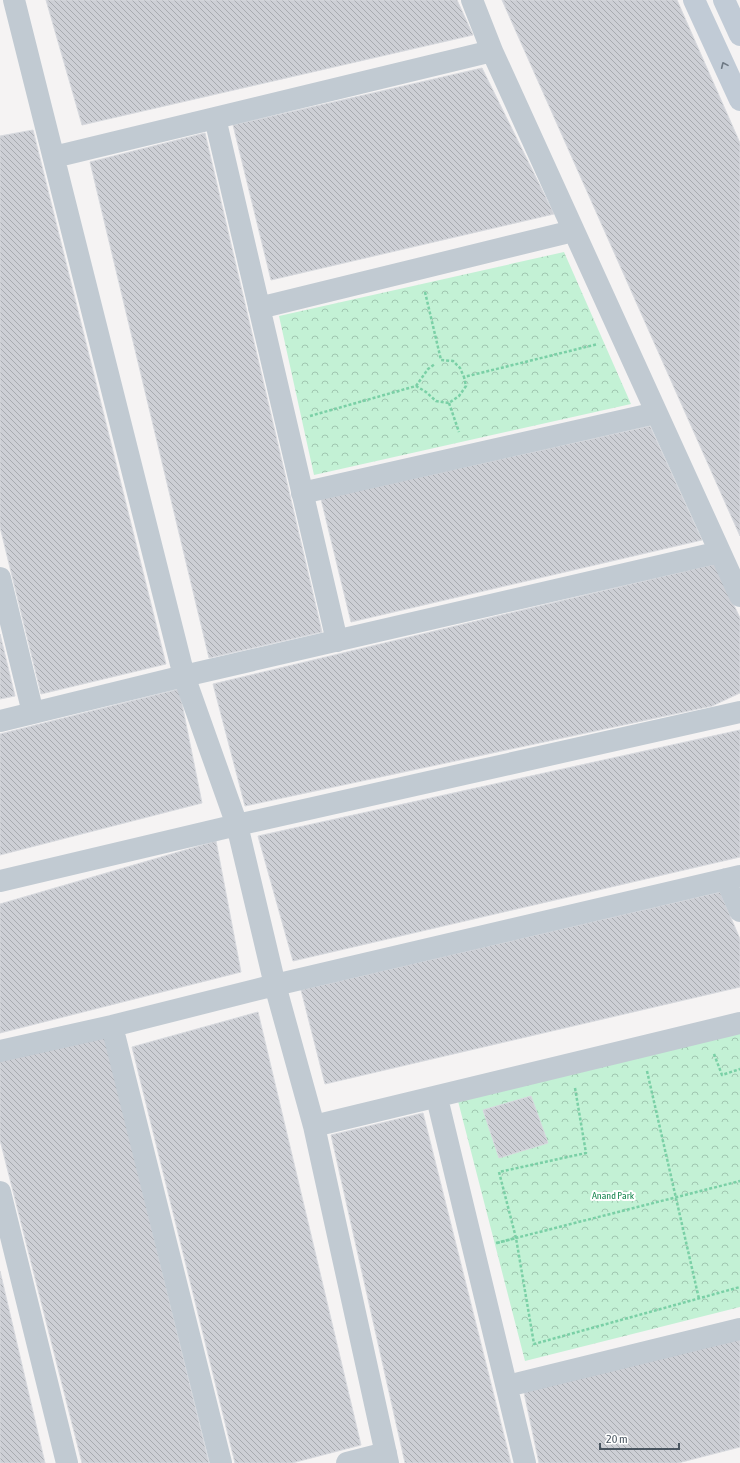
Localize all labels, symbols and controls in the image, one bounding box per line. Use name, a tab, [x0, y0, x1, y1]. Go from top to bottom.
one-way arrow	[721, 62, 729, 69]
park label: Anand Park	[592, 1190, 635, 1201]
scale bar	[600, 1425, 679, 1451]
text: 20 m	[606, 1432, 628, 1446]

